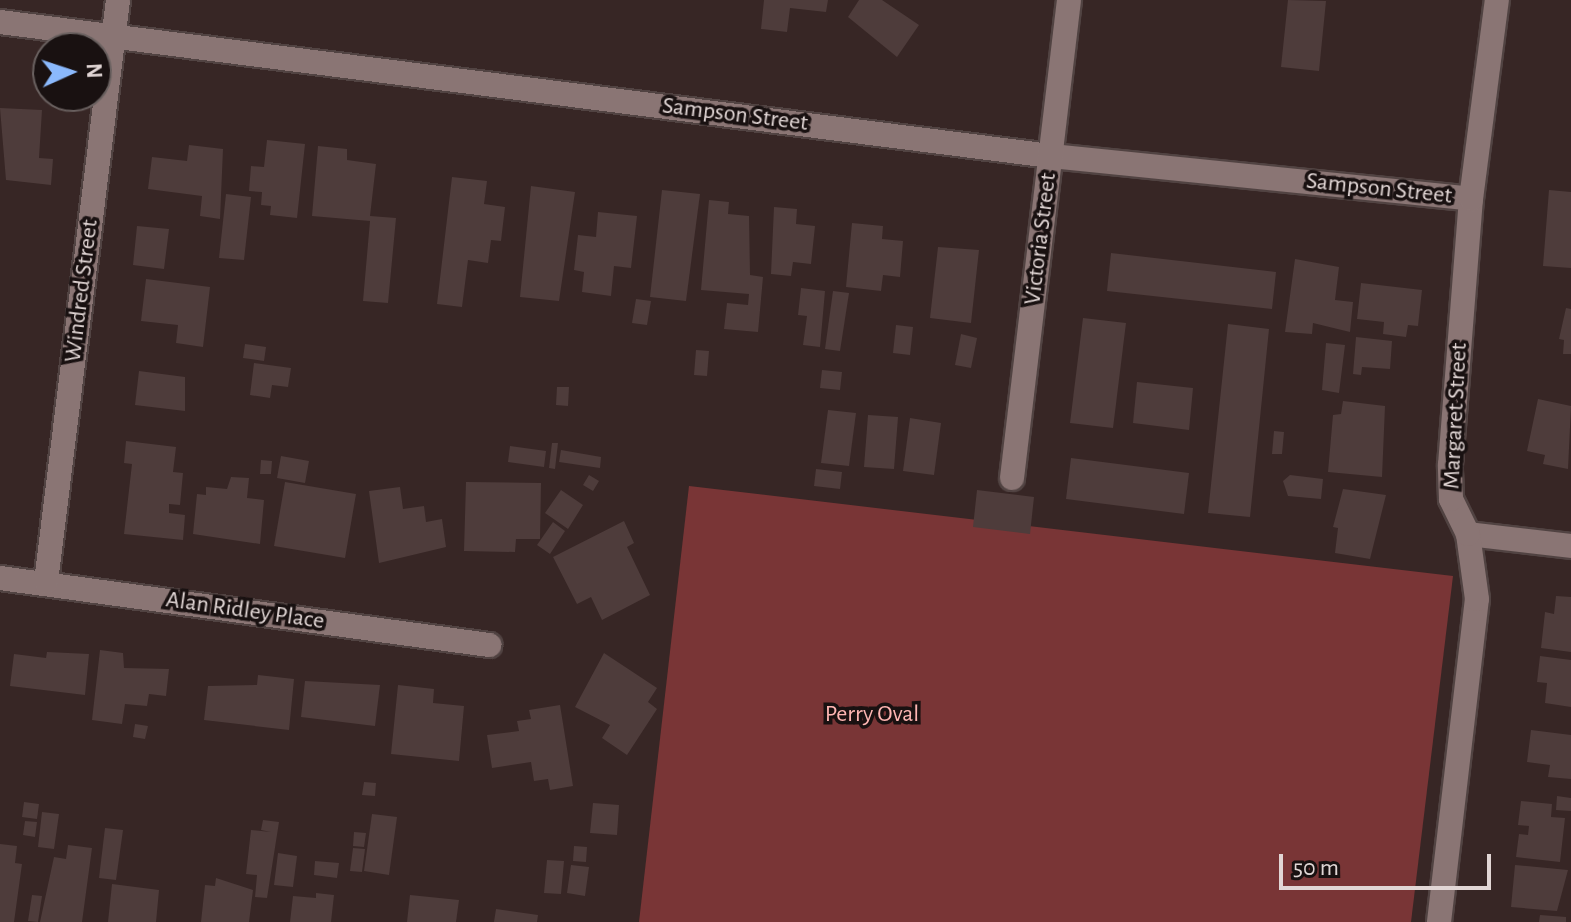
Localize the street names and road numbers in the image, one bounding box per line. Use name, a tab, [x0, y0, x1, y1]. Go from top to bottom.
street label: Sampson Street	[661, 92, 809, 138]
street label: Sampson Street	[1305, 167, 1453, 211]
street label: Victoria Street	[1019, 171, 1063, 307]
street label: Windred Street	[59, 218, 105, 364]
street label: Margaret Street	[1438, 342, 1474, 490]
street label: Alan Ridley Place	[164, 586, 326, 636]

